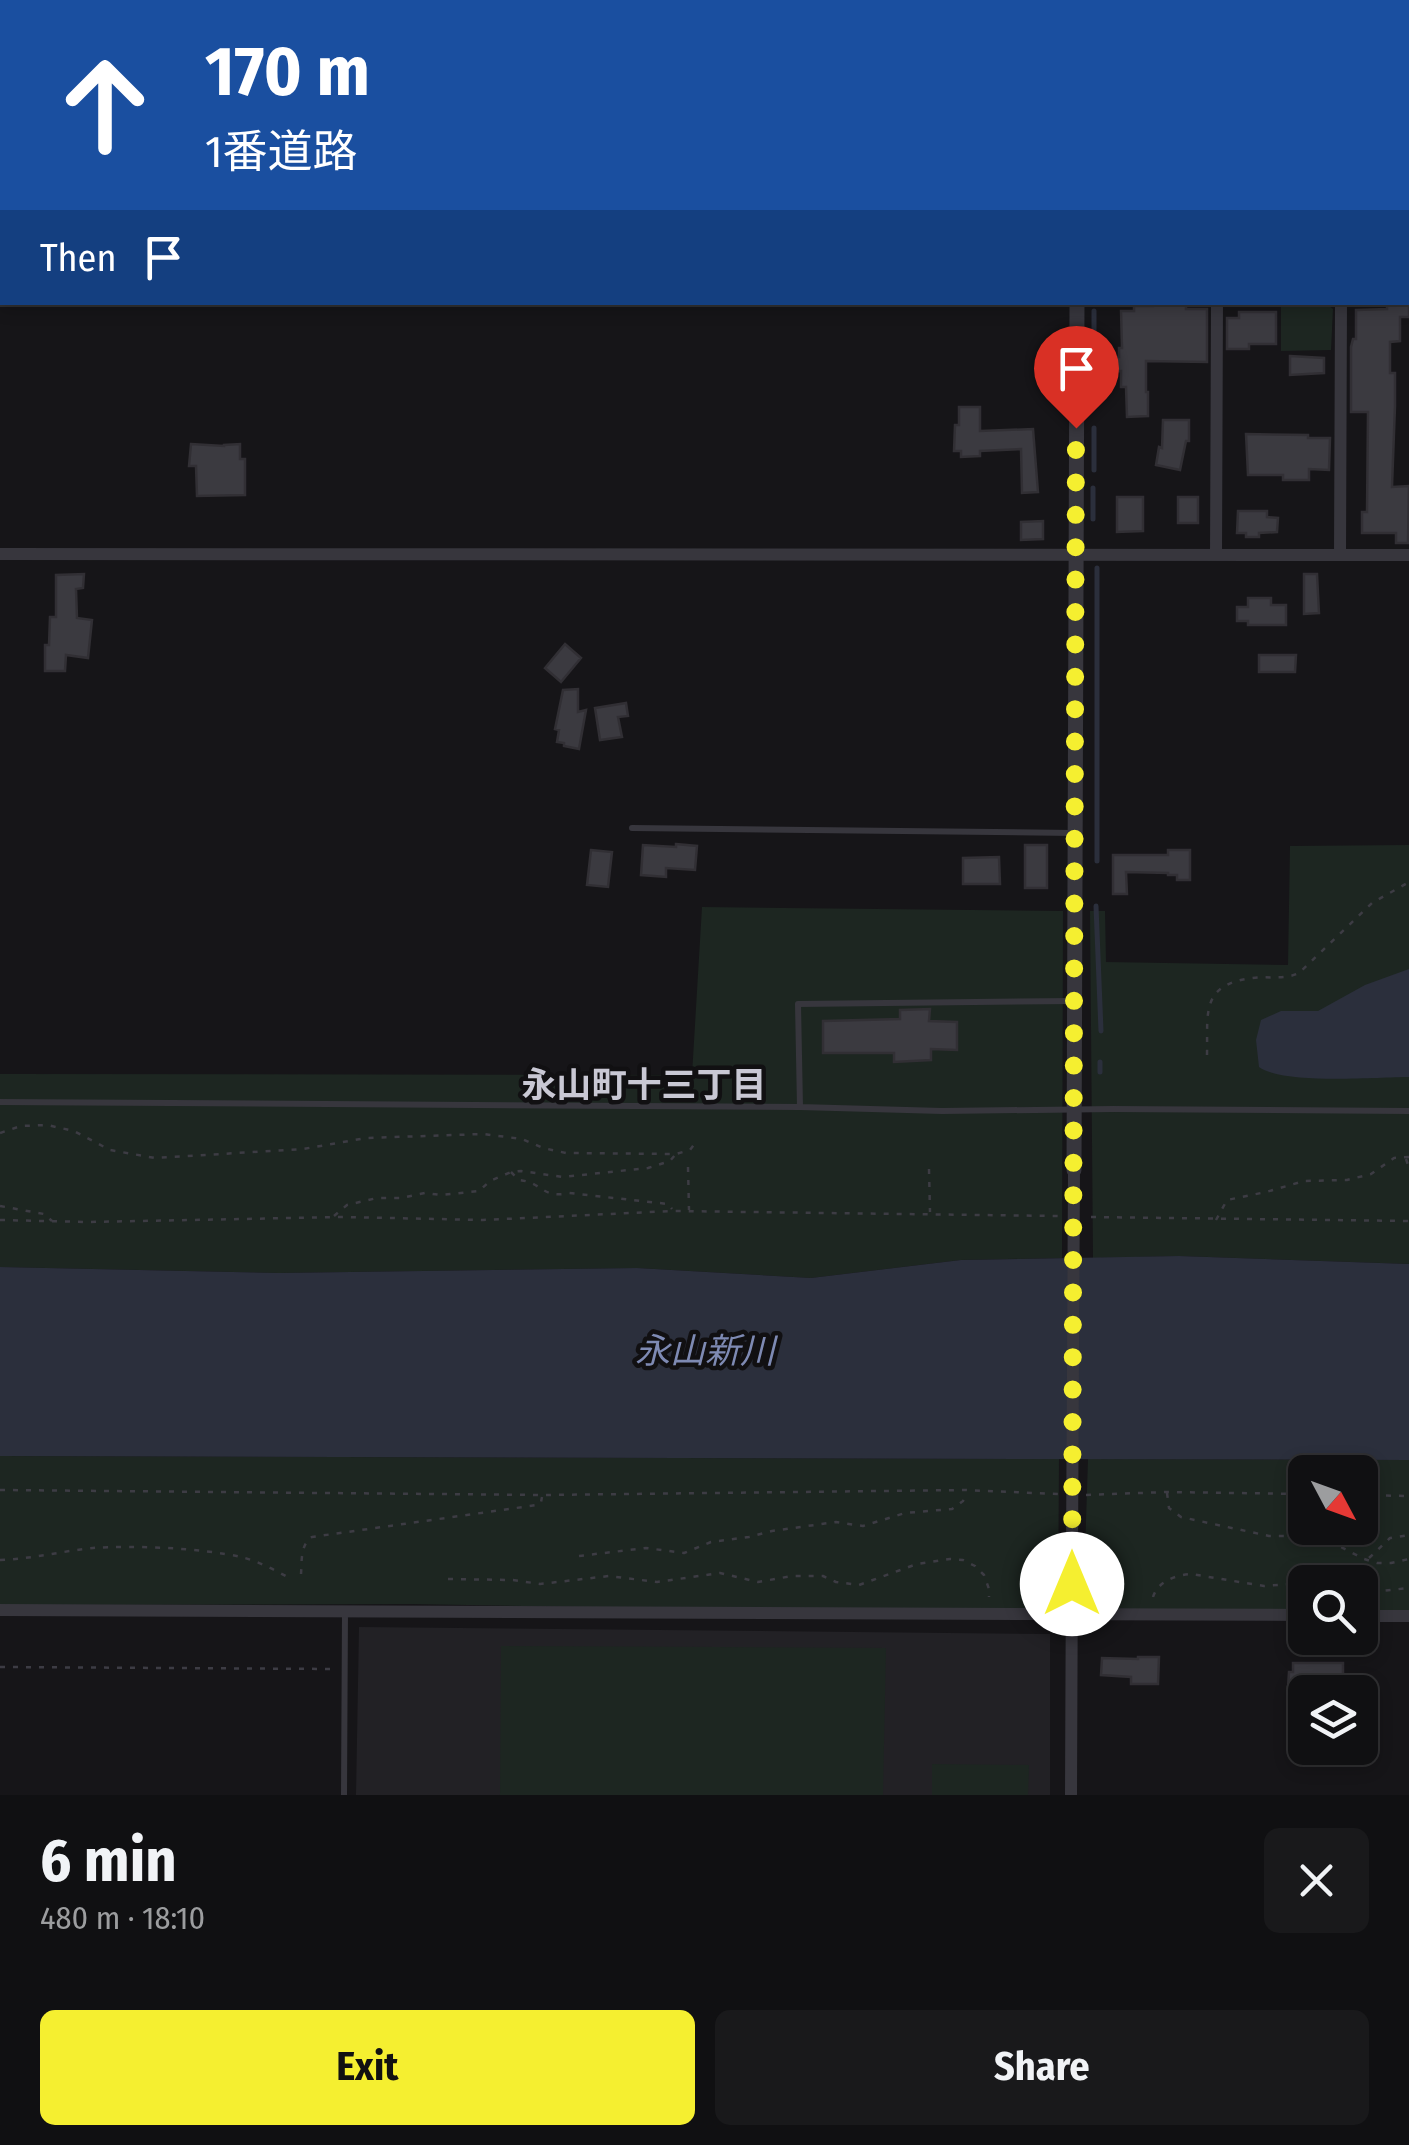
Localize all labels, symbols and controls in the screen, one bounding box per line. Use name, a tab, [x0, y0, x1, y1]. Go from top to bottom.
text: 170 m	[205, 30, 370, 114]
icon: ahead	[40, 40, 170, 170]
text: 1番道路	[205, 125, 358, 179]
icon: arrive	[136, 230, 191, 285]
text: Then	[40, 235, 116, 281]
pin	[1034, 326, 1119, 429]
icon: arrive	[1049, 341, 1104, 396]
district label: 永山町十三丁目	[521, 1064, 767, 1106]
water label: 永山新川	[635, 1330, 779, 1372]
north arrow	[1288, 1455, 1378, 1545]
map controls	[1288, 1455, 1378, 1765]
position arrow	[1020, 1532, 1124, 1636]
button: search	[1288, 1565, 1378, 1655]
button: layers	[1288, 1675, 1378, 1765]
text: 6 min	[40, 1825, 177, 1897]
button: close	[1264, 1828, 1369, 1933]
text: 480 m · 18:10	[40, 1899, 205, 1937]
button: Exit	[40, 2010, 695, 2125]
button: Share	[715, 2010, 1369, 2125]

